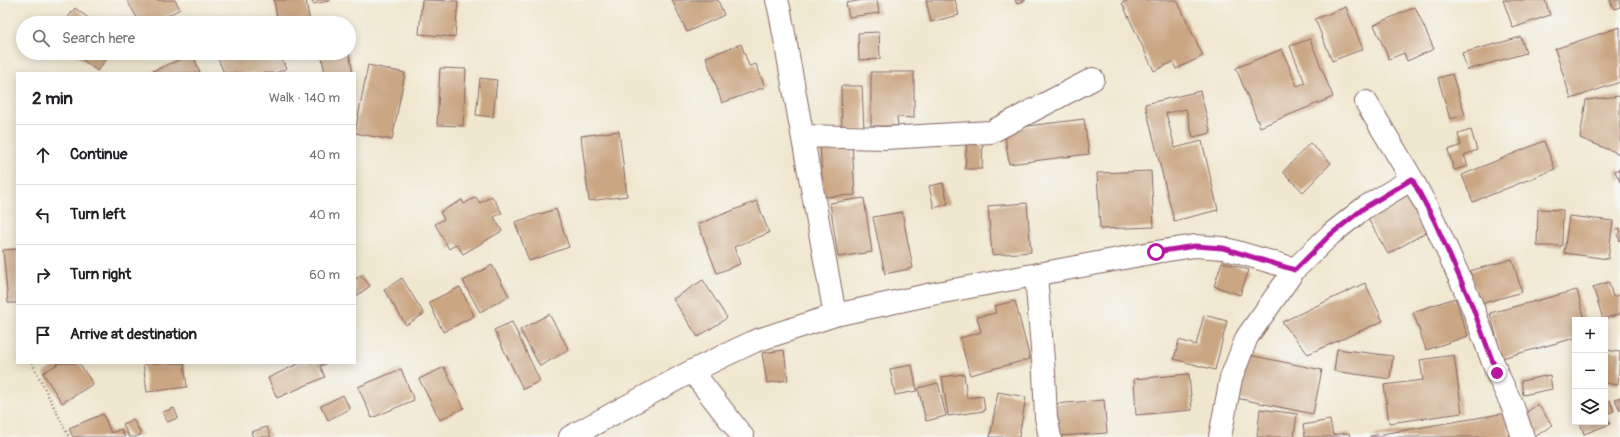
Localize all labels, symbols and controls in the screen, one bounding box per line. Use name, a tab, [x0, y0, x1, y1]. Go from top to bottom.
search box	[16, 16, 356, 60]
icon: search	[30, 27, 52, 49]
text: Search here	[62, 29, 135, 48]
text: 2 min	[32, 88, 73, 109]
text: Walk · 140 m	[269, 90, 340, 106]
icon: ahead	[32, 144, 54, 166]
text: Continue	[70, 145, 128, 164]
text: 40 m	[309, 147, 340, 163]
icon: left	[32, 204, 54, 226]
text: Turn left	[70, 205, 126, 224]
text: 40 m	[309, 207, 340, 223]
route start	[1147, 243, 1165, 261]
icon: right	[32, 264, 54, 286]
text: Turn right	[70, 265, 131, 284]
text: 60 m	[309, 267, 340, 283]
map controls	[1572, 317, 1608, 425]
button: +	[1572, 317, 1608, 353]
icon: arrive	[32, 324, 54, 346]
text: Arrive at destination	[70, 325, 197, 344]
button: −	[1572, 353, 1608, 389]
route end	[1488, 364, 1506, 382]
button: layers	[1572, 389, 1608, 425]

